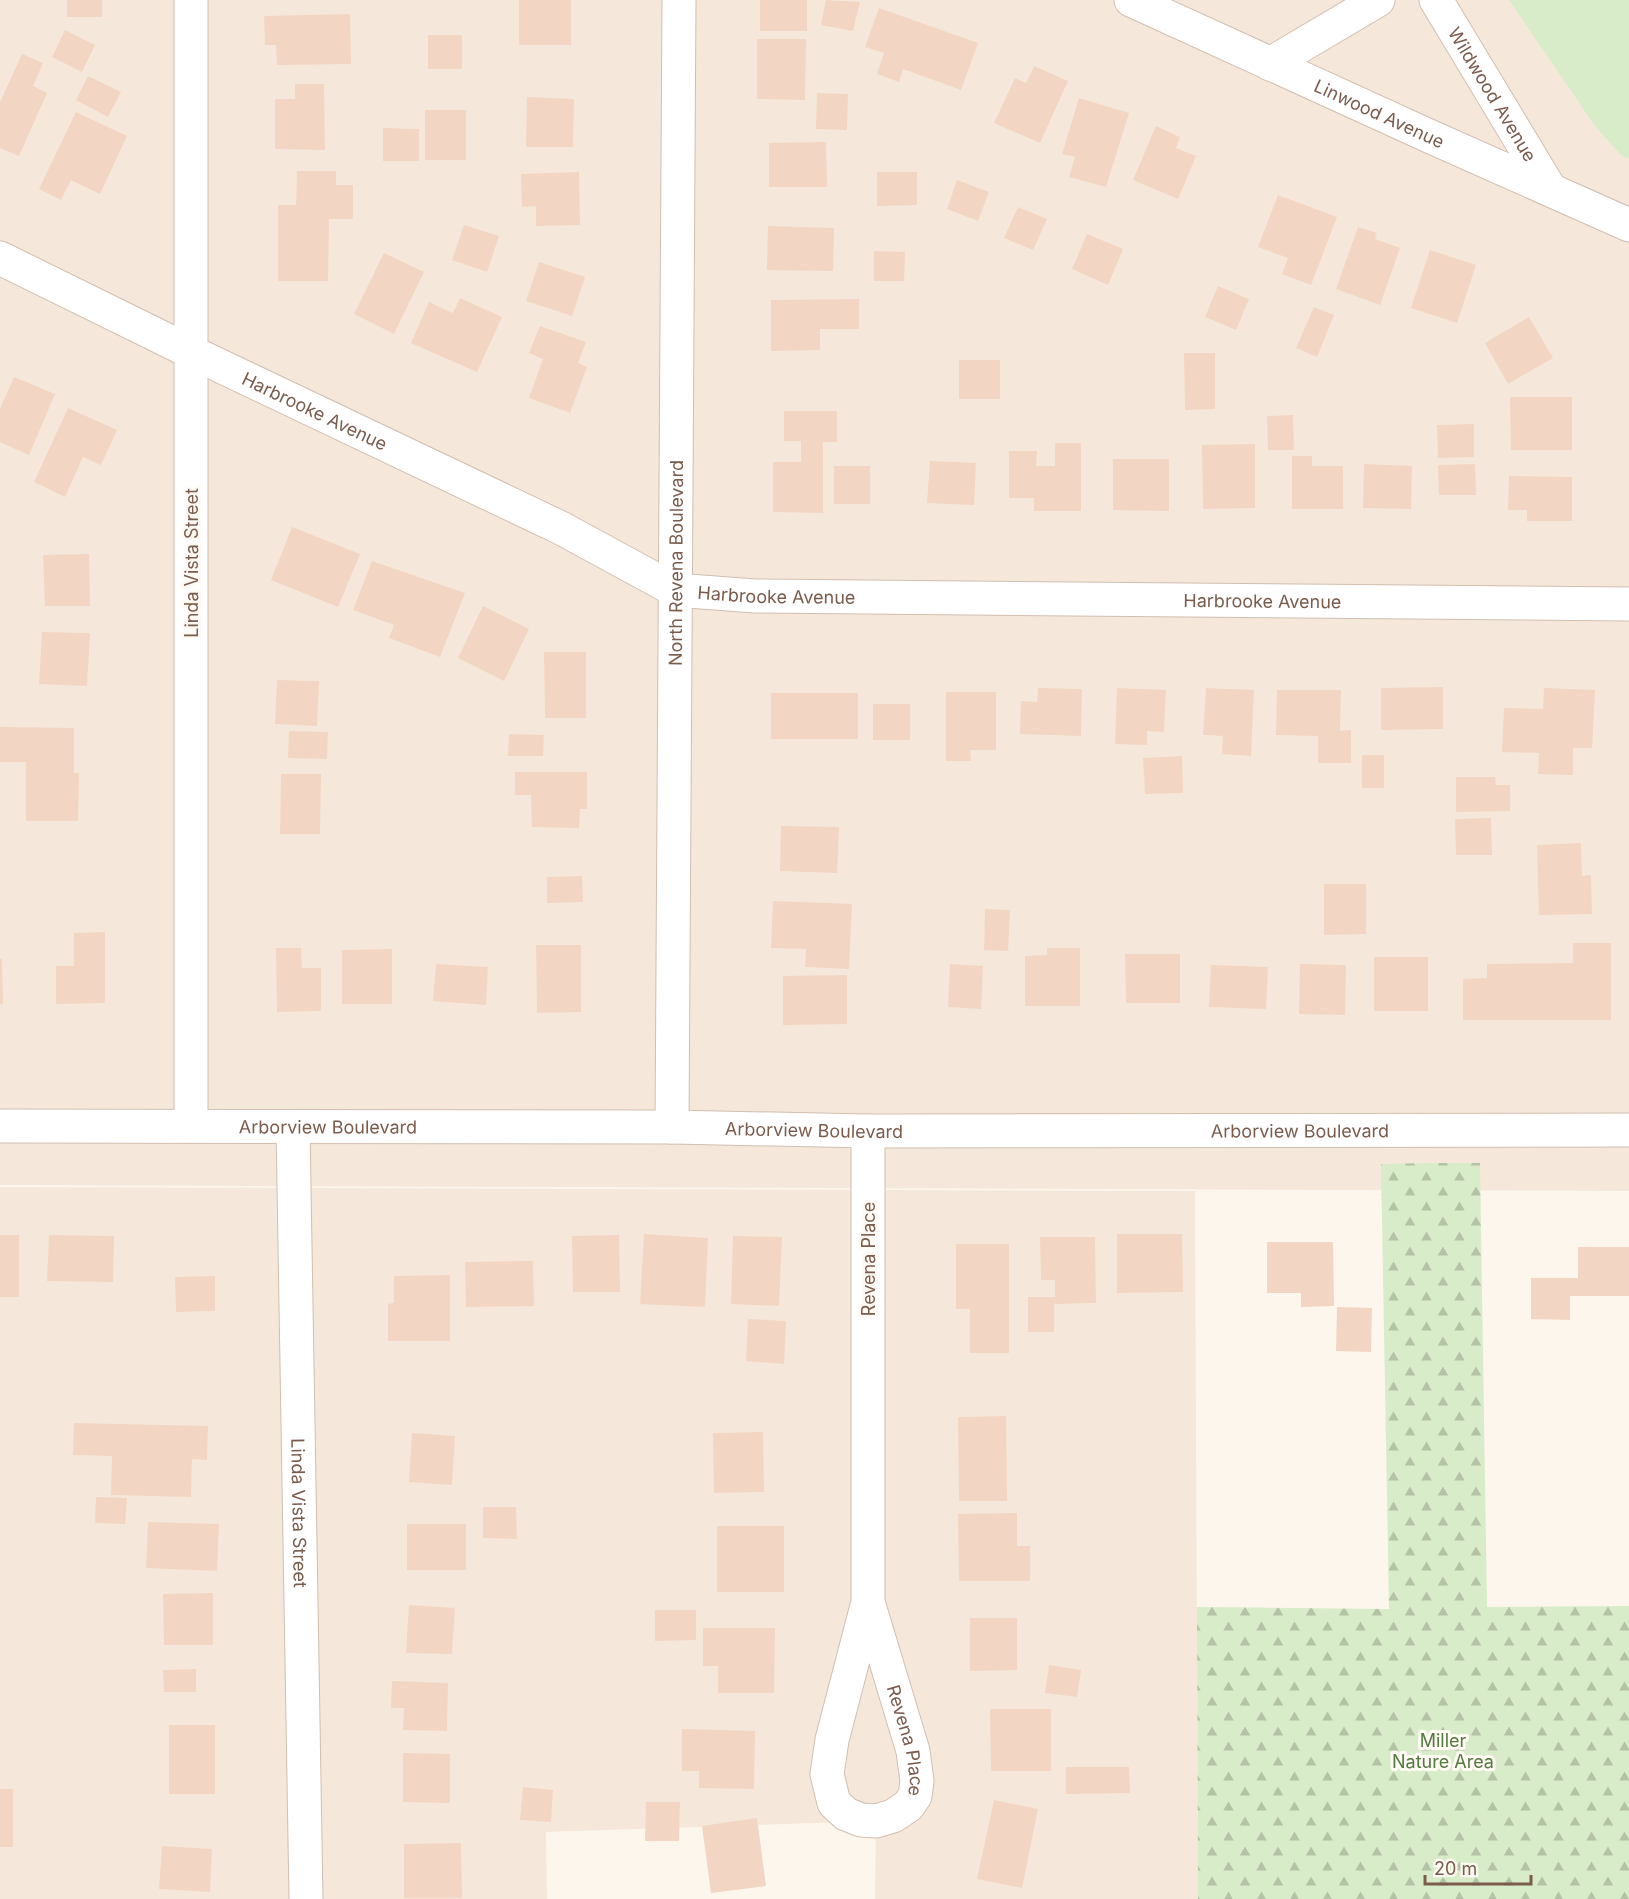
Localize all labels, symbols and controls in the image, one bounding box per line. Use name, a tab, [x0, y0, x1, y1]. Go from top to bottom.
street label: Wildwood Avenue	[1444, 23, 1541, 165]
street label: Linwood Avenue	[1311, 75, 1448, 152]
street label: Harbrooke Avenue	[239, 367, 391, 454]
street label: North Revena Boulevard	[664, 460, 687, 666]
street label: Linda Vista Street	[181, 488, 202, 638]
street label: Harbrooke Avenue	[697, 581, 855, 607]
street label: Harbrooke Avenue	[1183, 589, 1341, 612]
street label: Arborview Boulevard	[239, 1116, 417, 1137]
street label: Arborview Boulevard	[725, 1118, 903, 1142]
street label: Arborview Boulevard	[1211, 1120, 1389, 1141]
street label: Revena Place	[858, 1202, 879, 1316]
street label: Linda Vista Street	[288, 1438, 311, 1588]
street label: Revena Place	[883, 1682, 928, 1798]
park label: Miller Nature Area	[1392, 1730, 1494, 1772]
scale bar	[1425, 1848, 1532, 1886]
text: 20 m	[1434, 1858, 1477, 1879]

